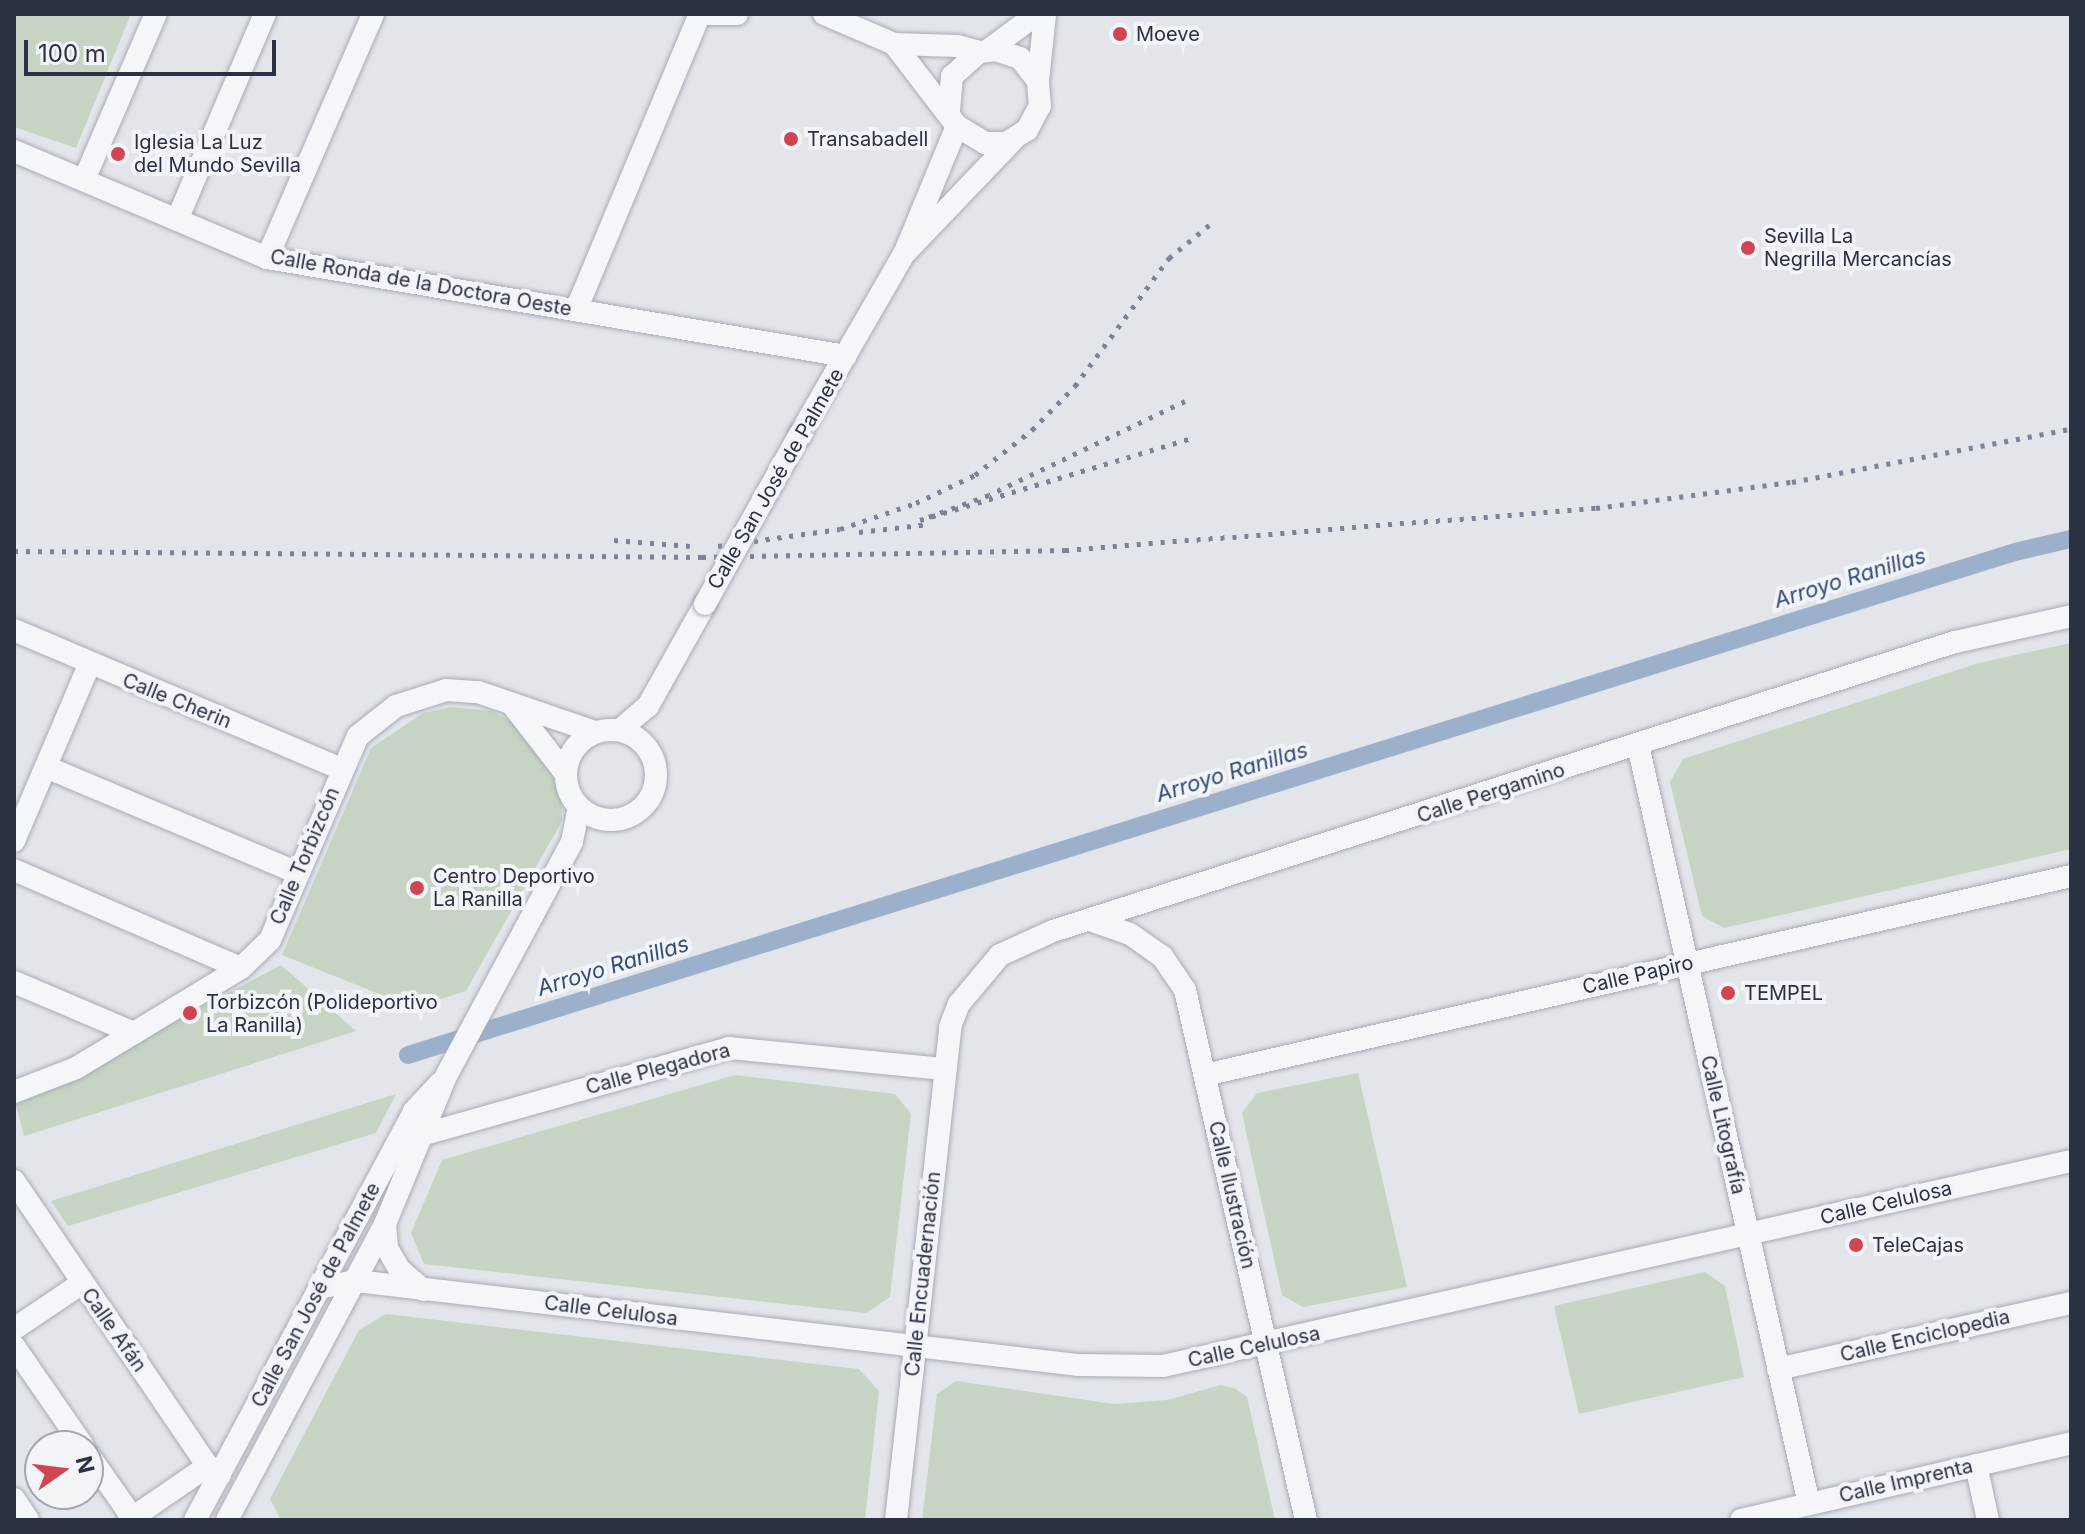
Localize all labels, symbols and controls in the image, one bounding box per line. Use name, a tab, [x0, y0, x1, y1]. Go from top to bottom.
place label: Moeve	[1136, 22, 1200, 46]
scale bar	[28, 24, 280, 74]
marker: Moeve	[1111, 25, 1129, 43]
text: 100 m	[38, 39, 106, 68]
place label: Transabadell	[807, 127, 928, 151]
place label: Iglesia La Luz del Mundo Sevilla	[134, 130, 301, 177]
marker: Transabadell	[782, 130, 800, 148]
marker: Iglesia La Luz del Mundo Sevilla	[109, 145, 127, 163]
place label: Sevilla La Negrilla Mercancías	[1764, 224, 1952, 271]
marker: Sevilla La Negrilla Mercancías	[1739, 239, 1757, 257]
street label: Calle Ronda de la Doctora Oeste	[268, 245, 574, 321]
street label: Calle San José de Palmete	[703, 364, 849, 594]
water label: Arroyo Ranillas	[1771, 542, 1929, 614]
street label: Calle Cherin	[119, 668, 235, 734]
water label: Arroyo Ranillas	[1153, 736, 1311, 808]
street label: Calle Pergamino	[1414, 758, 1568, 828]
street label: Calle Torbizcón	[265, 784, 345, 928]
place label: Centro Deportivo La Ranilla	[433, 864, 595, 911]
marker: Centro Deportivo La Ranilla	[408, 879, 426, 897]
water label: Arroyo Ranillas	[534, 930, 692, 1002]
street label: Calle Papiro	[1580, 951, 1696, 999]
place label: TEMPEL	[1744, 981, 1823, 1005]
marker: TEMPEL	[1719, 984, 1737, 1002]
place label: Torbizcón (Polideportivo La Ranilla)	[206, 990, 438, 1037]
marker: Torbizcón (Polideportivo La Ranilla)	[181, 1004, 199, 1022]
street label: Calle Plegadora	[583, 1038, 733, 1100]
street label: Calle Litografía	[1695, 1053, 1751, 1197]
street label: Calle Ilustración	[1203, 1119, 1261, 1271]
street label: Calle Encuadernación	[900, 1170, 946, 1378]
street label: Calle Celulosa	[1818, 1176, 1954, 1230]
street label: Calle San José de Palmete	[246, 1178, 386, 1412]
place label: TeleCajas	[1872, 1233, 1964, 1257]
marker: TeleCajas	[1847, 1236, 1865, 1254]
street label: Calle Afán	[76, 1283, 152, 1377]
street label: Calle Celulosa	[543, 1291, 679, 1331]
street label: Calle Enciclopedia	[1838, 1305, 2012, 1367]
street label: Calle Celulosa	[1186, 1321, 1322, 1373]
north arrow	[24, 1430, 104, 1510]
text: N	[71, 1453, 100, 1476]
street label: Calle Imprenta	[1837, 1454, 1975, 1508]

